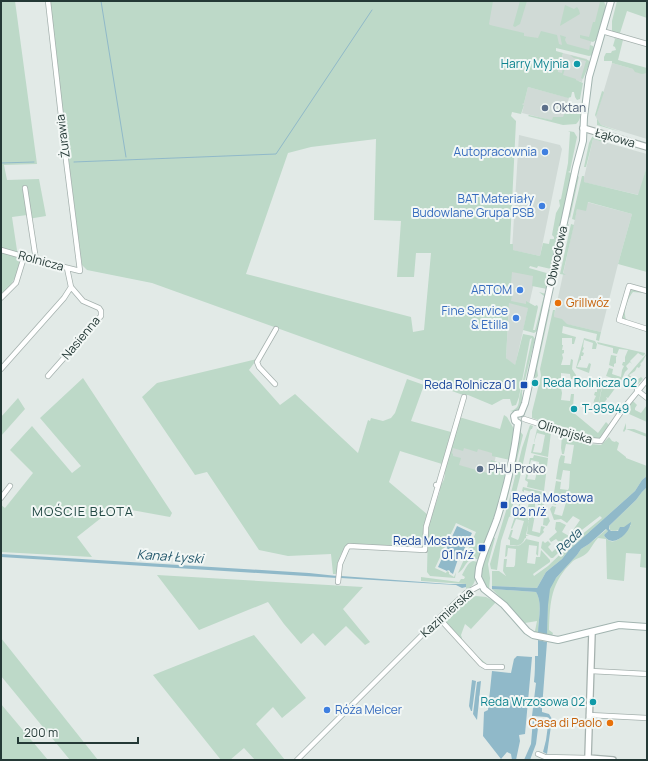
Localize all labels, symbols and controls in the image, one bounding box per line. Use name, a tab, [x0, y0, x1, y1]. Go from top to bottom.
place label: Harry Myjnia	[501, 55, 569, 72]
marker: Harry Myjnia	[572, 59, 582, 69]
place label: Oktan	[553, 99, 586, 116]
marker: Oktan	[540, 103, 550, 113]
street label: Żurawia	[51, 113, 74, 159]
street label: Łąkowa	[593, 124, 637, 151]
place label: Autopracownia	[454, 143, 537, 160]
marker: Autopracownia	[540, 147, 550, 157]
place label: BAT Materiały Budowlane Grupa PSB	[412, 190, 535, 221]
marker: BAT Materiały Budowlane Grupa PSB	[537, 201, 547, 211]
street label: Obwodowa	[542, 224, 571, 288]
street label: Rolnicza	[16, 246, 66, 275]
place label: ARTOM	[471, 281, 512, 298]
marker: ARTOM	[515, 285, 525, 295]
place label: Grillwóz	[566, 294, 609, 311]
marker: Grillwóz	[553, 298, 563, 308]
place label: Fine Service & Etilla	[442, 302, 508, 333]
street label: Nasienna	[57, 312, 104, 363]
marker: Fine Service & Etilla	[511, 313, 521, 323]
place label: Reda Rolnicza 02	[543, 374, 637, 391]
place label: Reda Rolnicza 01	[424, 376, 516, 393]
marker: Reda Rolnicza 02	[530, 378, 540, 388]
marker: Reda Rolnicza 01	[519, 380, 529, 390]
place label: T-95949	[582, 400, 629, 417]
marker: T-95949	[569, 404, 579, 414]
street label: Olimpijska	[536, 415, 595, 448]
place label: PHU Proko	[488, 460, 546, 477]
marker: PHU Proko	[475, 464, 485, 474]
place label: Reda Mostowa 02 n/ż	[512, 489, 593, 520]
marker: Reda Mostowa 02 n/ż	[499, 500, 509, 510]
district label: MOŚCIE BŁOTA	[32, 502, 134, 520]
water label: Reda	[551, 523, 586, 558]
place label: Reda Mostowa 01 n/ż	[393, 532, 474, 563]
marker: Reda Mostowa 01 n/ż	[477, 543, 487, 553]
water label: Kanał Łyski	[136, 545, 206, 567]
street label: Kazimierska	[416, 584, 477, 641]
place label: Reda Wrzosowa 02	[481, 693, 585, 710]
marker: Reda Wrzosowa 02	[588, 697, 598, 707]
place label: Róża Melcer	[335, 701, 403, 718]
marker: Róża Melcer	[322, 705, 332, 715]
place label: Casa di Paolo	[528, 714, 602, 731]
marker: Casa di Paolo	[605, 718, 615, 728]
scale bar	[18, 719, 138, 745]
text: 200 m	[24, 724, 58, 741]

